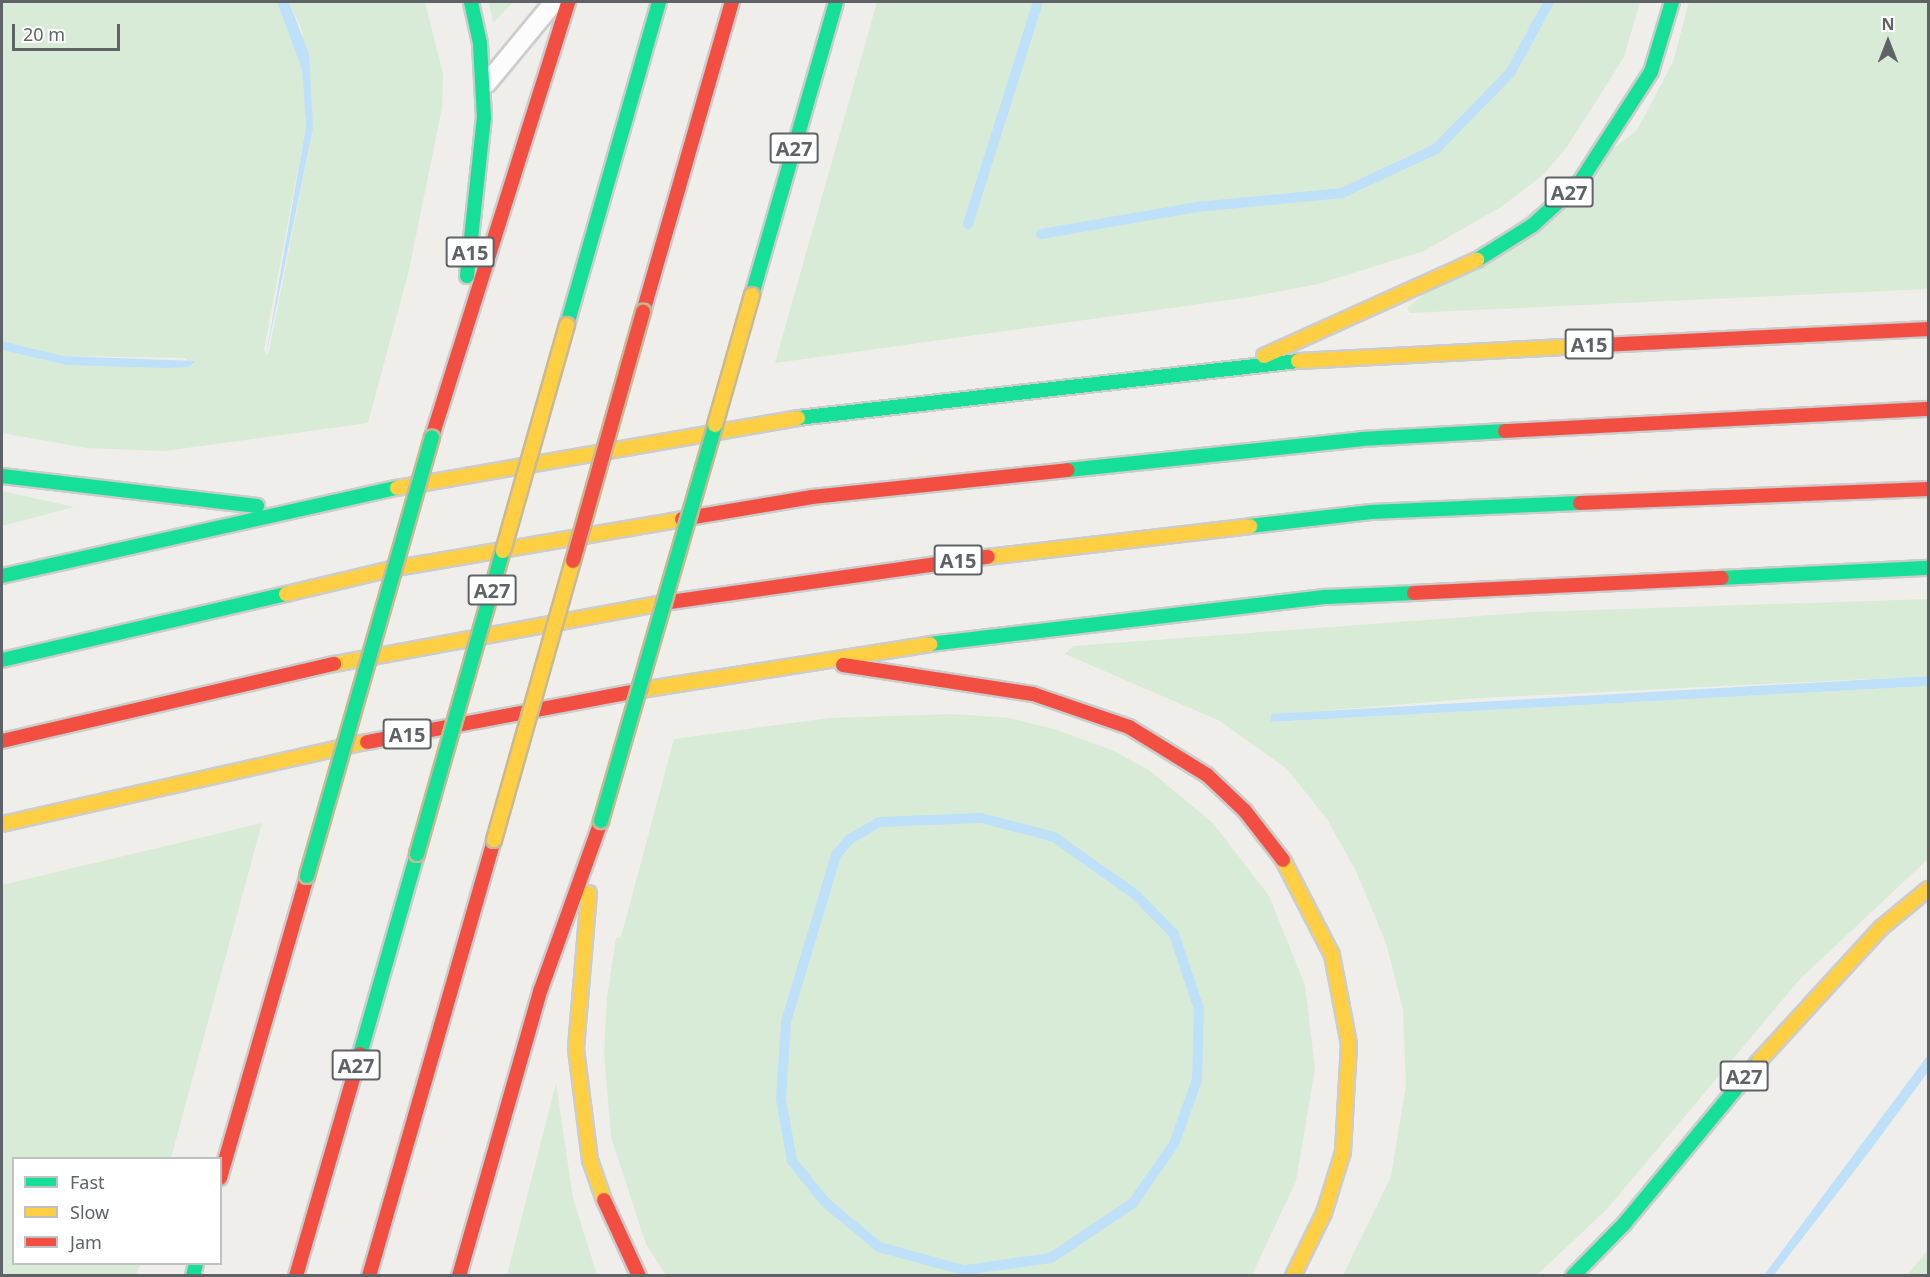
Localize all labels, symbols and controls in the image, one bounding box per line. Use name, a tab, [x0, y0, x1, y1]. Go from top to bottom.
scale bar	[15, 12, 123, 50]
north arrow	[1858, 12, 1918, 72]
text: N	[1881, 13, 1895, 35]
text: 20 m	[23, 22, 65, 46]
road number: A27	[768, 131, 820, 165]
road number: A27	[1544, 175, 1594, 209]
road number: A15	[444, 235, 496, 269]
road number: A15	[1564, 327, 1614, 361]
road number: A15	[932, 543, 984, 577]
road number: A27	[466, 573, 518, 607]
road number: A15	[382, 717, 432, 751]
road number: A27	[330, 1048, 382, 1082]
road number: A27	[1718, 1059, 1770, 1093]
legend	[12, 1157, 222, 1265]
text: Fast	[70, 1170, 105, 1194]
text: Slow	[70, 1200, 109, 1224]
text: Jam	[70, 1230, 102, 1254]

